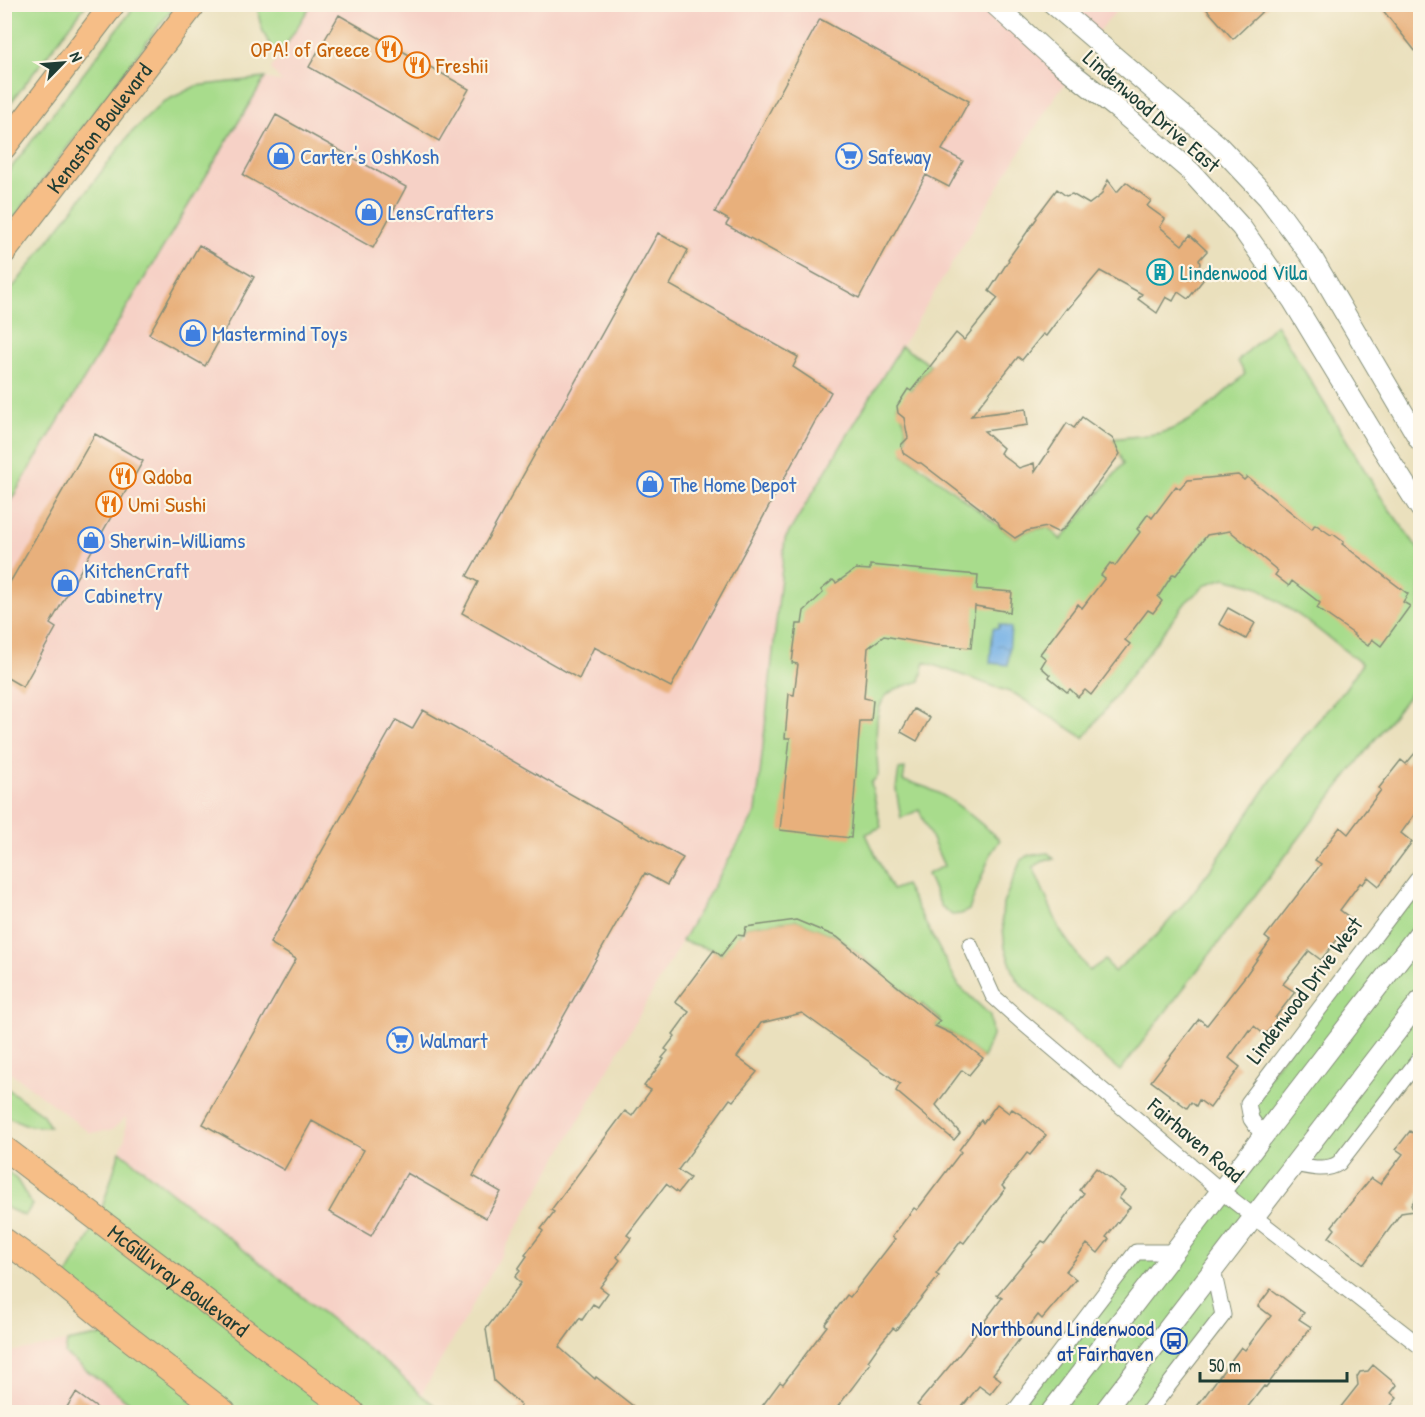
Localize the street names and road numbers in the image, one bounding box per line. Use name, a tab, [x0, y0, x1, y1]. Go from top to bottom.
street label: Lindenwood Drive East	[1077, 43, 1227, 179]
street label: Kenaston Boulevard	[39, 56, 159, 200]
street label: Lindenwood Drive West	[1239, 910, 1369, 1070]
street label: Fairhaven Road	[1141, 1090, 1251, 1189]
street label: McGillivray Boulevard	[102, 1217, 256, 1344]

